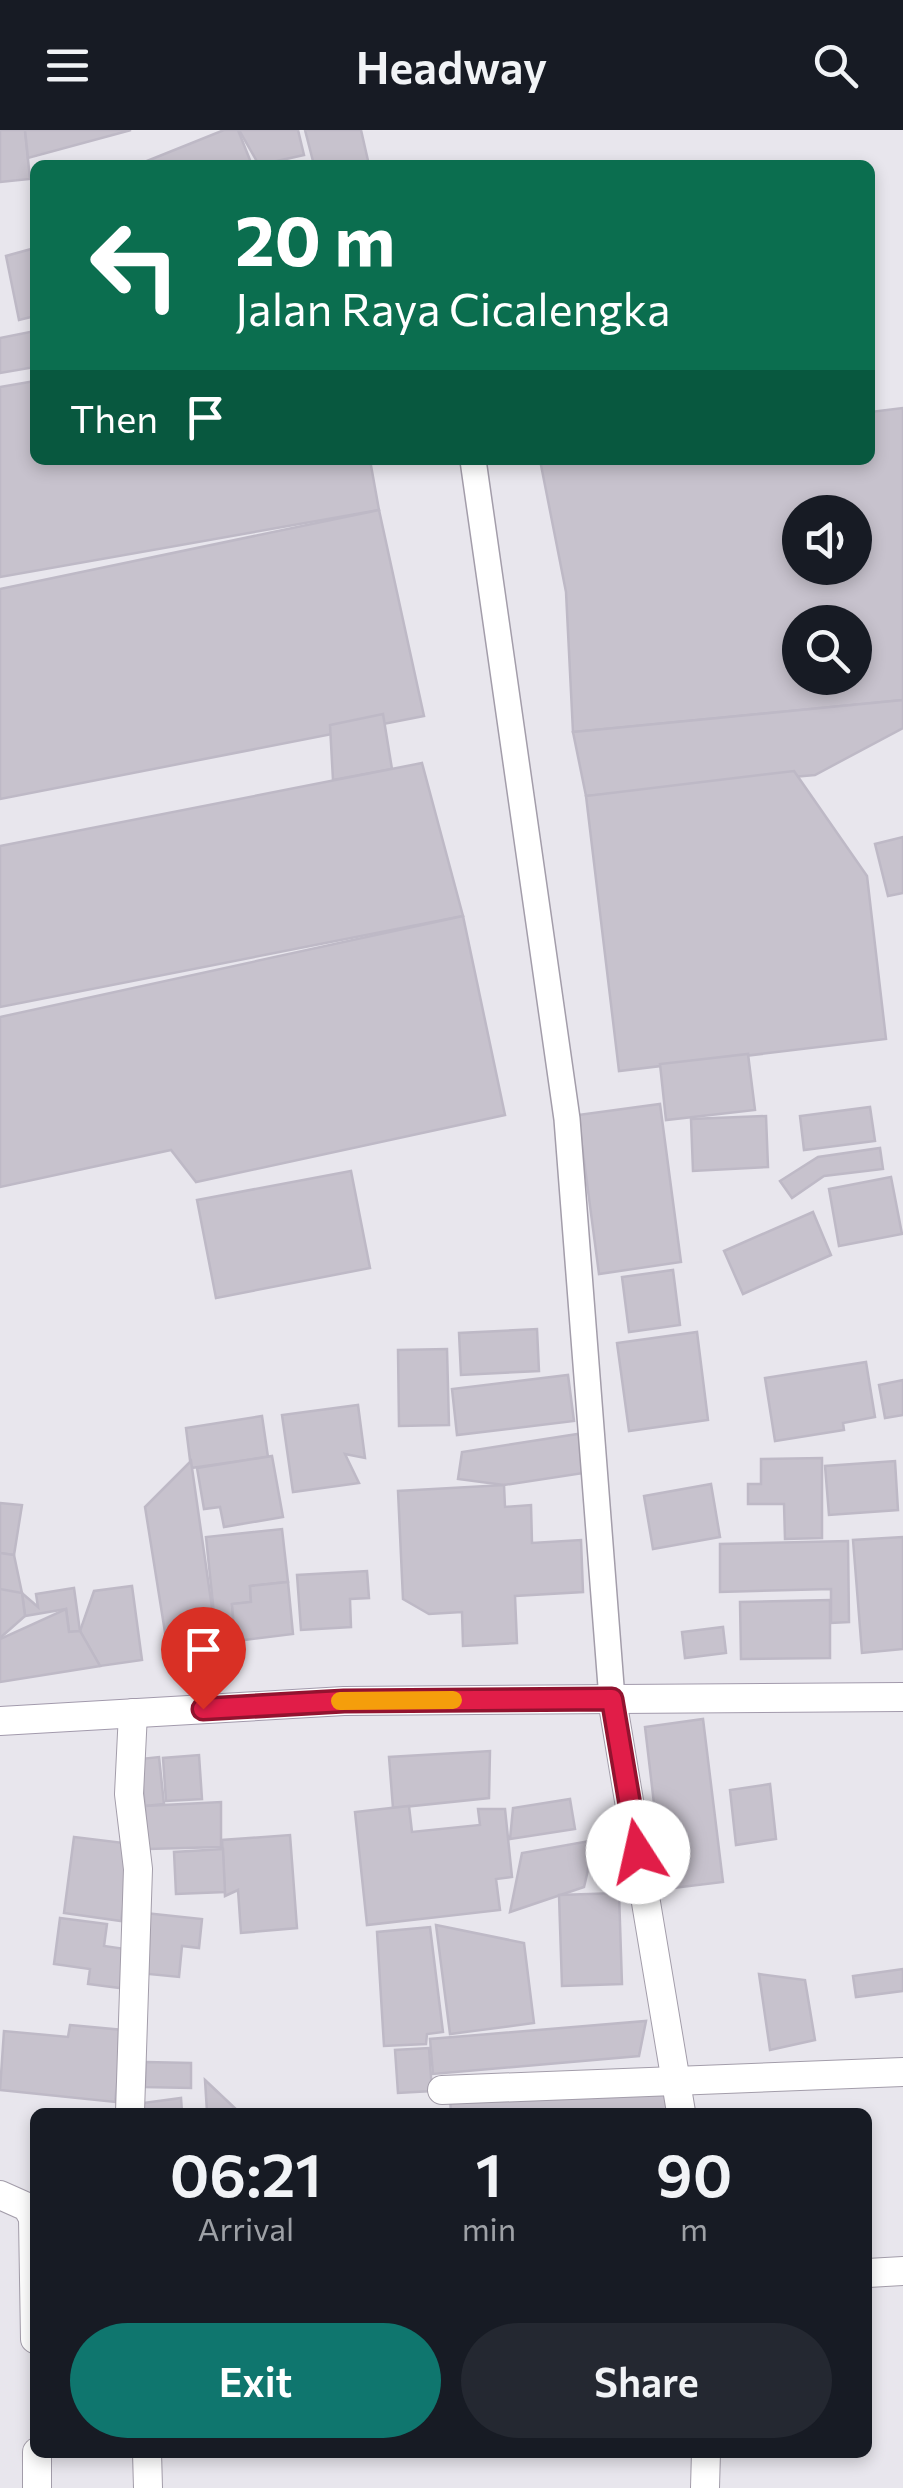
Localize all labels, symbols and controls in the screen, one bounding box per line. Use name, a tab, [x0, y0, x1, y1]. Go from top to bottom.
icon: menu	[40, 38, 95, 93]
text: Headway	[356, 38, 547, 93]
icon: search	[808, 38, 863, 93]
text: 20 m	[235, 195, 395, 280]
icon: left	[70, 200, 200, 330]
text: Jalan Raya Cicalengka	[235, 280, 670, 335]
icon: arrive	[178, 390, 233, 445]
text: Then	[70, 394, 158, 441]
map controls	[782, 495, 872, 695]
button: sound	[782, 495, 872, 585]
button: search	[782, 605, 872, 695]
pin	[161, 1607, 246, 1710]
icon: arrive	[176, 1622, 231, 1677]
position arrow	[586, 1800, 690, 1904]
text: 06:21	[170, 2136, 322, 2209]
text: 1	[476, 2136, 502, 2209]
text: 90	[656, 2136, 732, 2209]
text: Arrival	[197, 2208, 294, 2248]
text: min	[462, 2208, 516, 2248]
text: m	[680, 2208, 708, 2248]
button: Exit	[70, 2323, 441, 2438]
button: Share	[461, 2323, 832, 2438]

